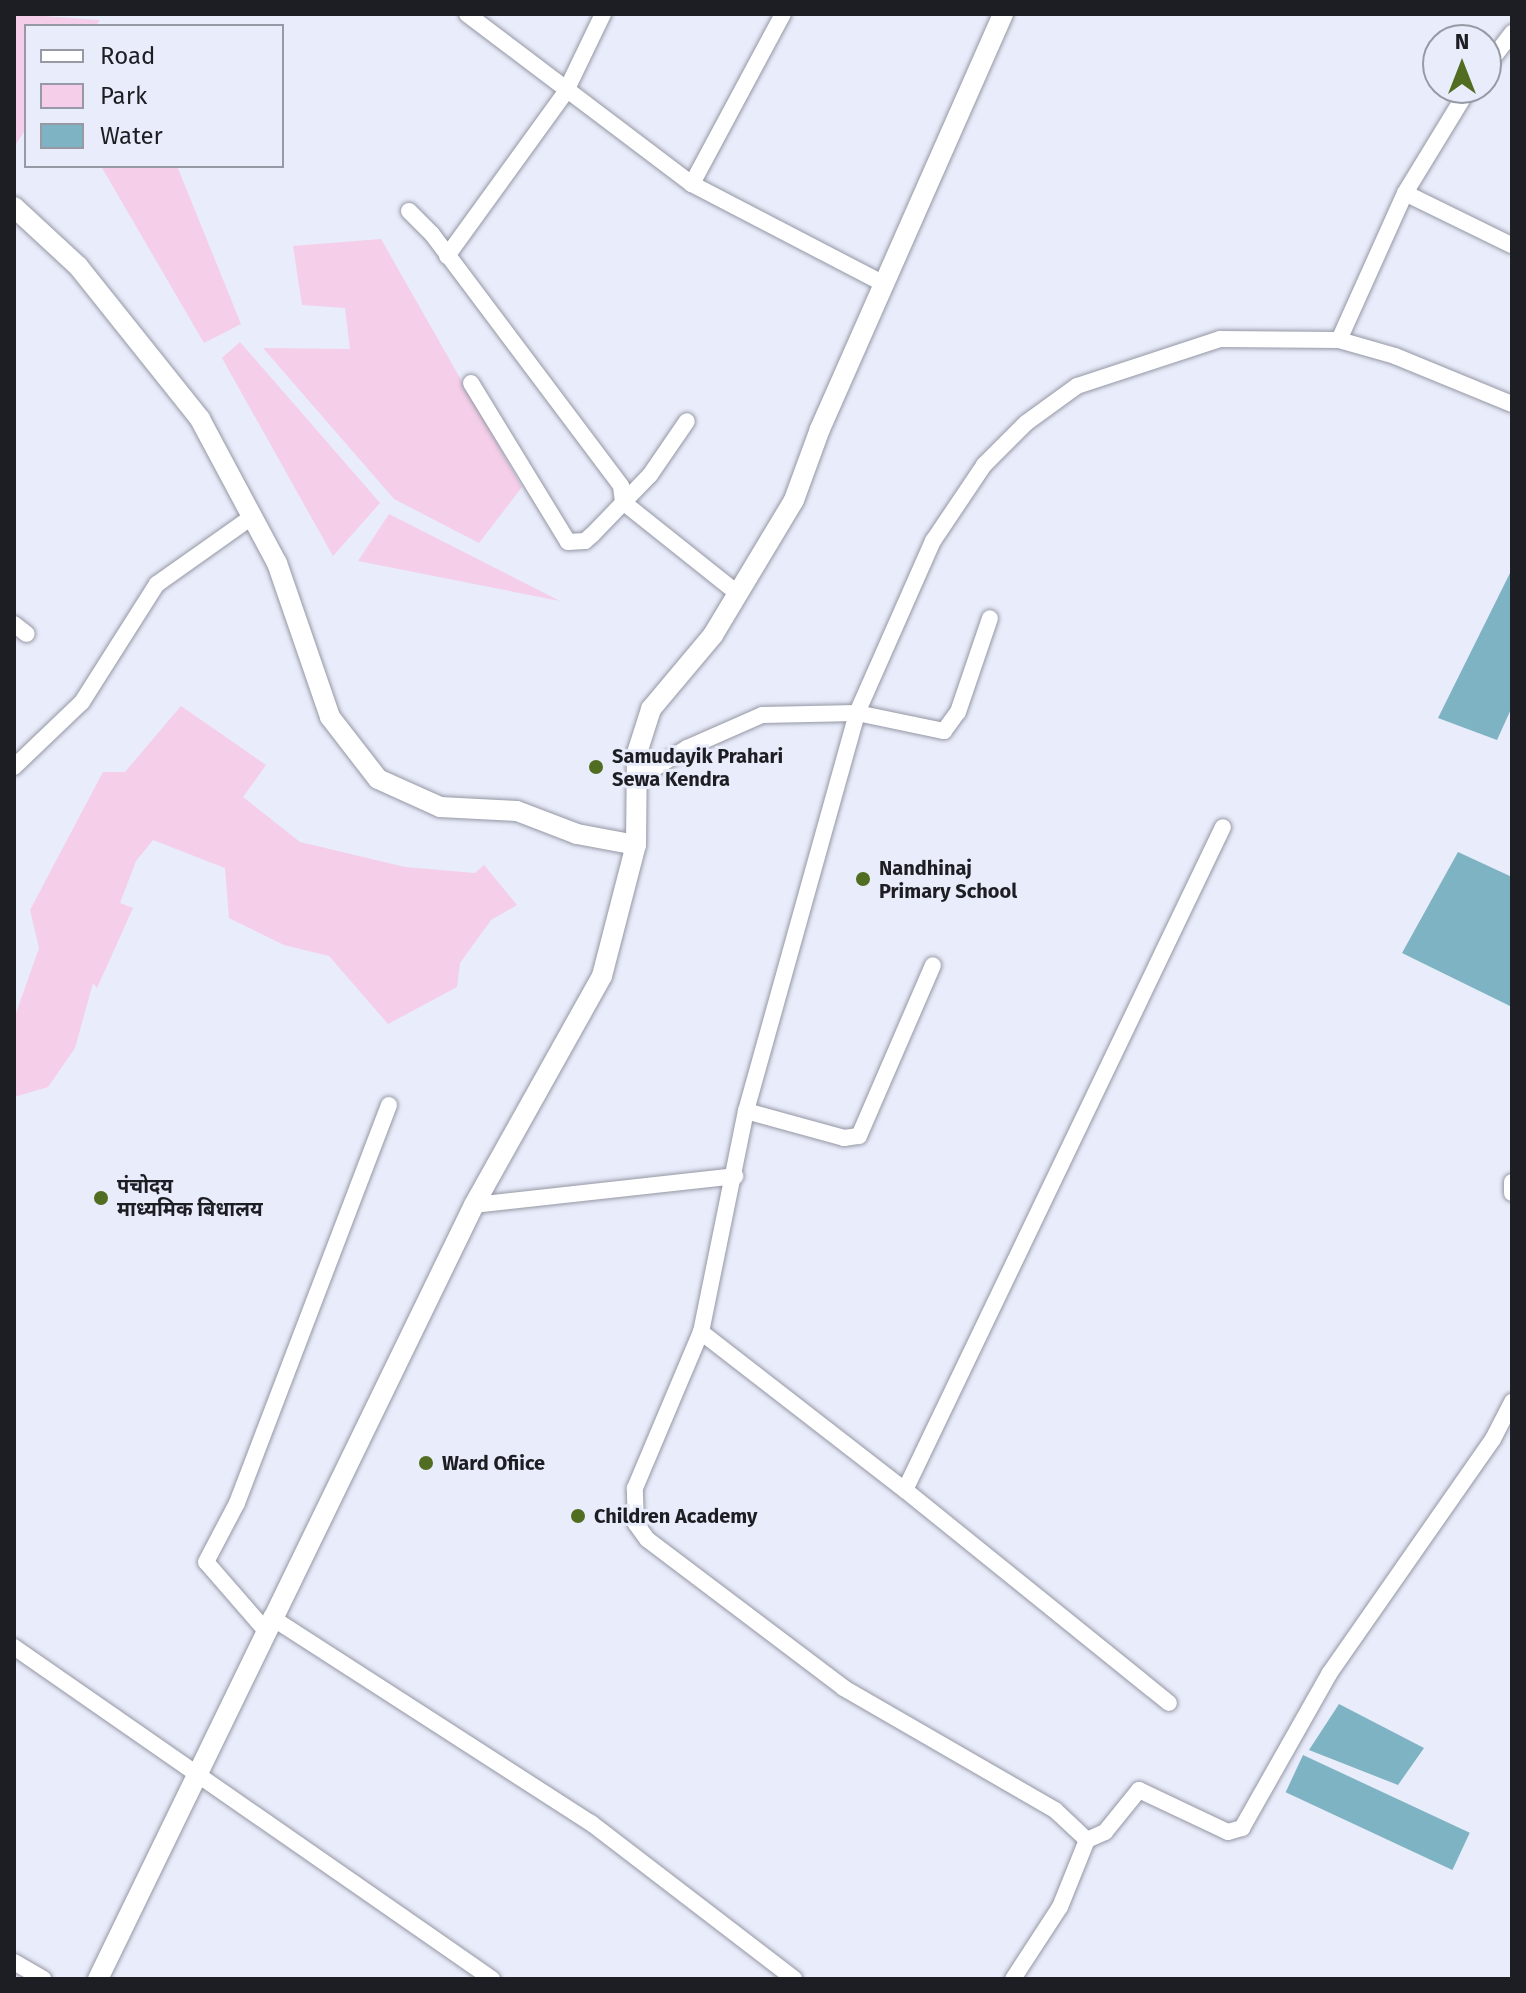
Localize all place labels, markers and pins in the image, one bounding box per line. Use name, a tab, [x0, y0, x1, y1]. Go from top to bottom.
place label: Samudayik Prahari Sewa Kendra	[612, 744, 783, 791]
marker: Samudayik Prahari Sewa Kendra	[587, 758, 605, 776]
place label: Nandhinaj Primary School	[879, 856, 1017, 903]
marker: Nandhinaj Primary School	[854, 870, 872, 888]
place label: पंचोदय माध्यमिक बिधालय	[117, 1174, 263, 1221]
marker: पंचोदय माध्यमिक बिधालय	[92, 1189, 110, 1207]
place label: Ward Ofiice	[442, 1451, 545, 1475]
marker: Ward Ofiice	[417, 1454, 435, 1472]
place label: Children Academy	[594, 1504, 757, 1528]
marker: Children Academy	[569, 1507, 587, 1525]

